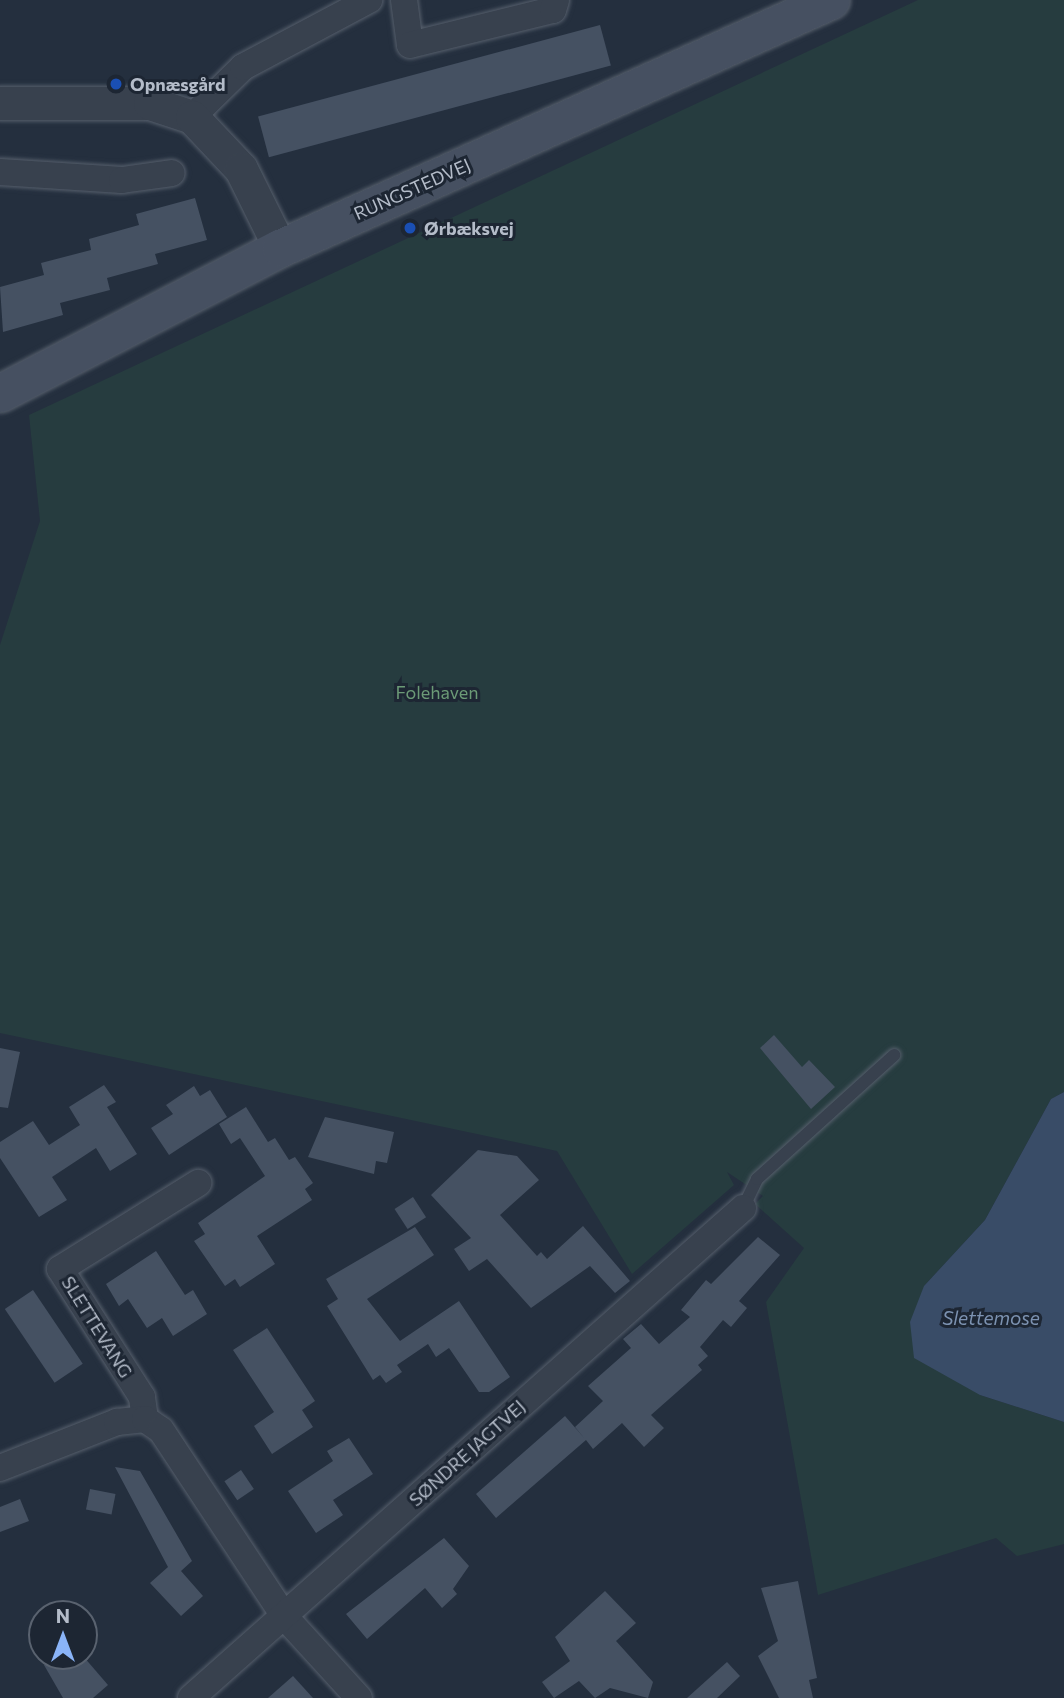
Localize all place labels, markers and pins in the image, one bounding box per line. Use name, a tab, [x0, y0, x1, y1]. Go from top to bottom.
place label: Opnæsgård	[130, 73, 226, 95]
marker: Opnæsgård	[108, 76, 124, 92]
place label: Ørbæksvej	[424, 217, 514, 239]
marker: Ørbæksvej	[402, 220, 418, 236]

